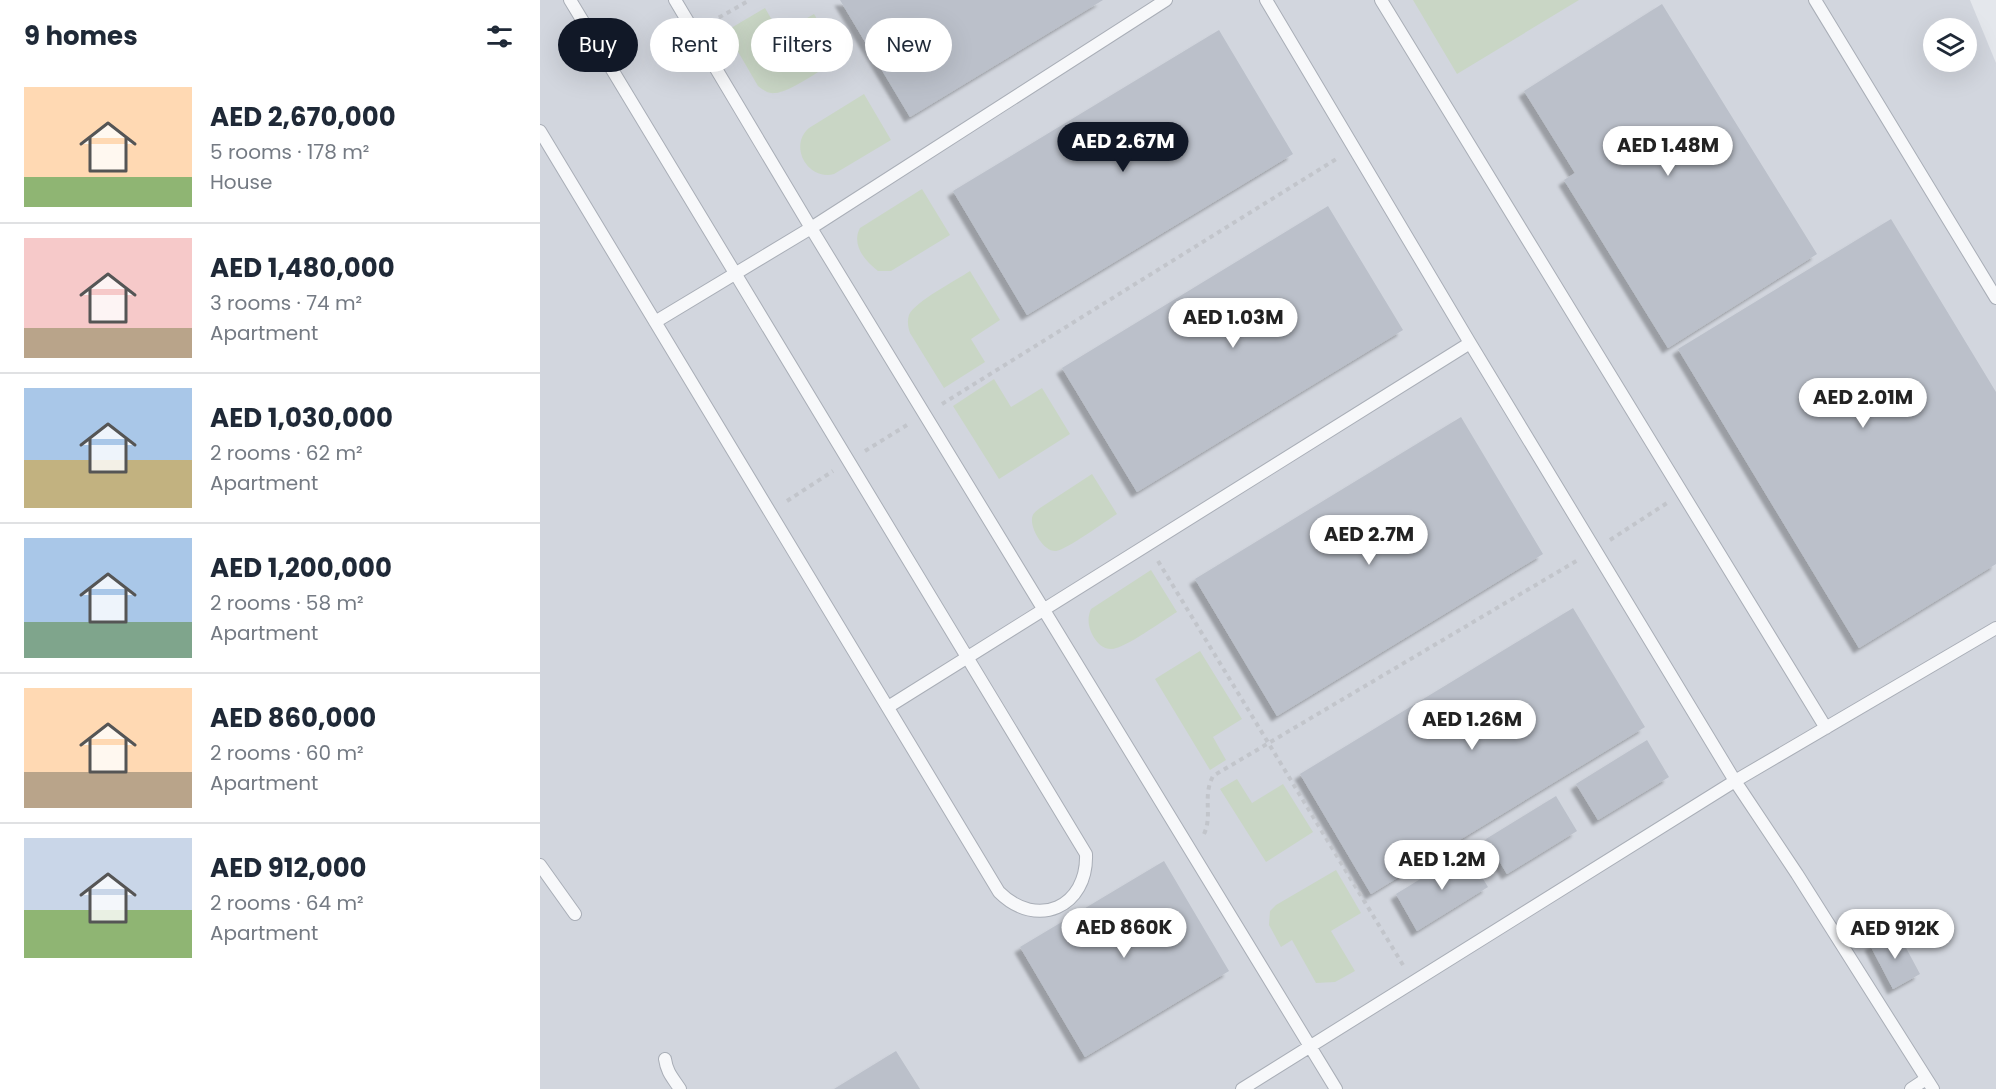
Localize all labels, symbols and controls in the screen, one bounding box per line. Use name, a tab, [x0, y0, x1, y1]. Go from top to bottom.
text: 9 homes	[24, 18, 138, 54]
chip: Buy	[558, 18, 638, 72]
chip: Rent	[650, 18, 739, 72]
chip: Filters	[751, 18, 853, 72]
chip: New	[865, 18, 952, 72]
map controls	[1923, 18, 1977, 72]
button: layers	[1923, 18, 1977, 72]
icon: filters	[483, 20, 516, 53]
text: AED 2,670,000	[210, 99, 396, 135]
icon: home	[72, 111, 144, 183]
pin: AED 2.67M	[1054, 122, 1192, 173]
pin: AED 1.48M	[1599, 126, 1737, 177]
text: AED 2.67M	[1071, 127, 1175, 155]
text: AED 1.48M	[1617, 131, 1719, 159]
text: 5 rooms · 178 m²	[210, 138, 369, 166]
text: House	[210, 168, 272, 196]
text: AED 1,480,000	[210, 250, 395, 286]
icon: home	[72, 262, 144, 334]
text: 3 rooms · 74 m²	[210, 289, 362, 317]
pin: AED 1.03M	[1164, 298, 1302, 349]
text: AED 1.03M	[1183, 303, 1284, 331]
text: Apartment	[210, 319, 318, 347]
pin: AED 2.01M	[1794, 378, 1932, 429]
text: AED 2.01M	[1813, 383, 1913, 411]
text: AED 1,030,000	[210, 400, 393, 436]
icon: home	[72, 412, 144, 484]
text: 2 rooms · 62 m²	[210, 439, 363, 467]
text: Apartment	[210, 469, 318, 497]
pin: AED 2.7M	[1307, 515, 1431, 566]
text: AED 2.7M	[1324, 520, 1414, 548]
text: AED 1,200,000	[210, 550, 392, 586]
icon: home	[72, 562, 144, 634]
text: 2 rooms · 58 m²	[210, 589, 364, 617]
text: Apartment	[210, 619, 318, 647]
text: AED 860,000	[210, 700, 376, 736]
pin: AED 1.26M	[1403, 700, 1541, 751]
text: AED 1.26M	[1422, 705, 1522, 733]
icon: home	[72, 712, 144, 784]
text: 2 rooms · 60 m²	[210, 739, 364, 767]
text: Apartment	[210, 769, 318, 797]
pin: AED 1.2M	[1380, 840, 1504, 891]
text: AED 1.2M	[1398, 845, 1486, 873]
text: AED 912,000	[210, 850, 367, 886]
icon: home	[72, 862, 144, 934]
text: 2 rooms · 64 m²	[210, 889, 364, 917]
pin: AED 860K	[1062, 908, 1186, 959]
pin: AED 912K	[1833, 909, 1957, 960]
text: AED 860K	[1075, 913, 1173, 941]
text: AED 912K	[1850, 914, 1940, 942]
text: Apartment	[210, 919, 318, 947]

